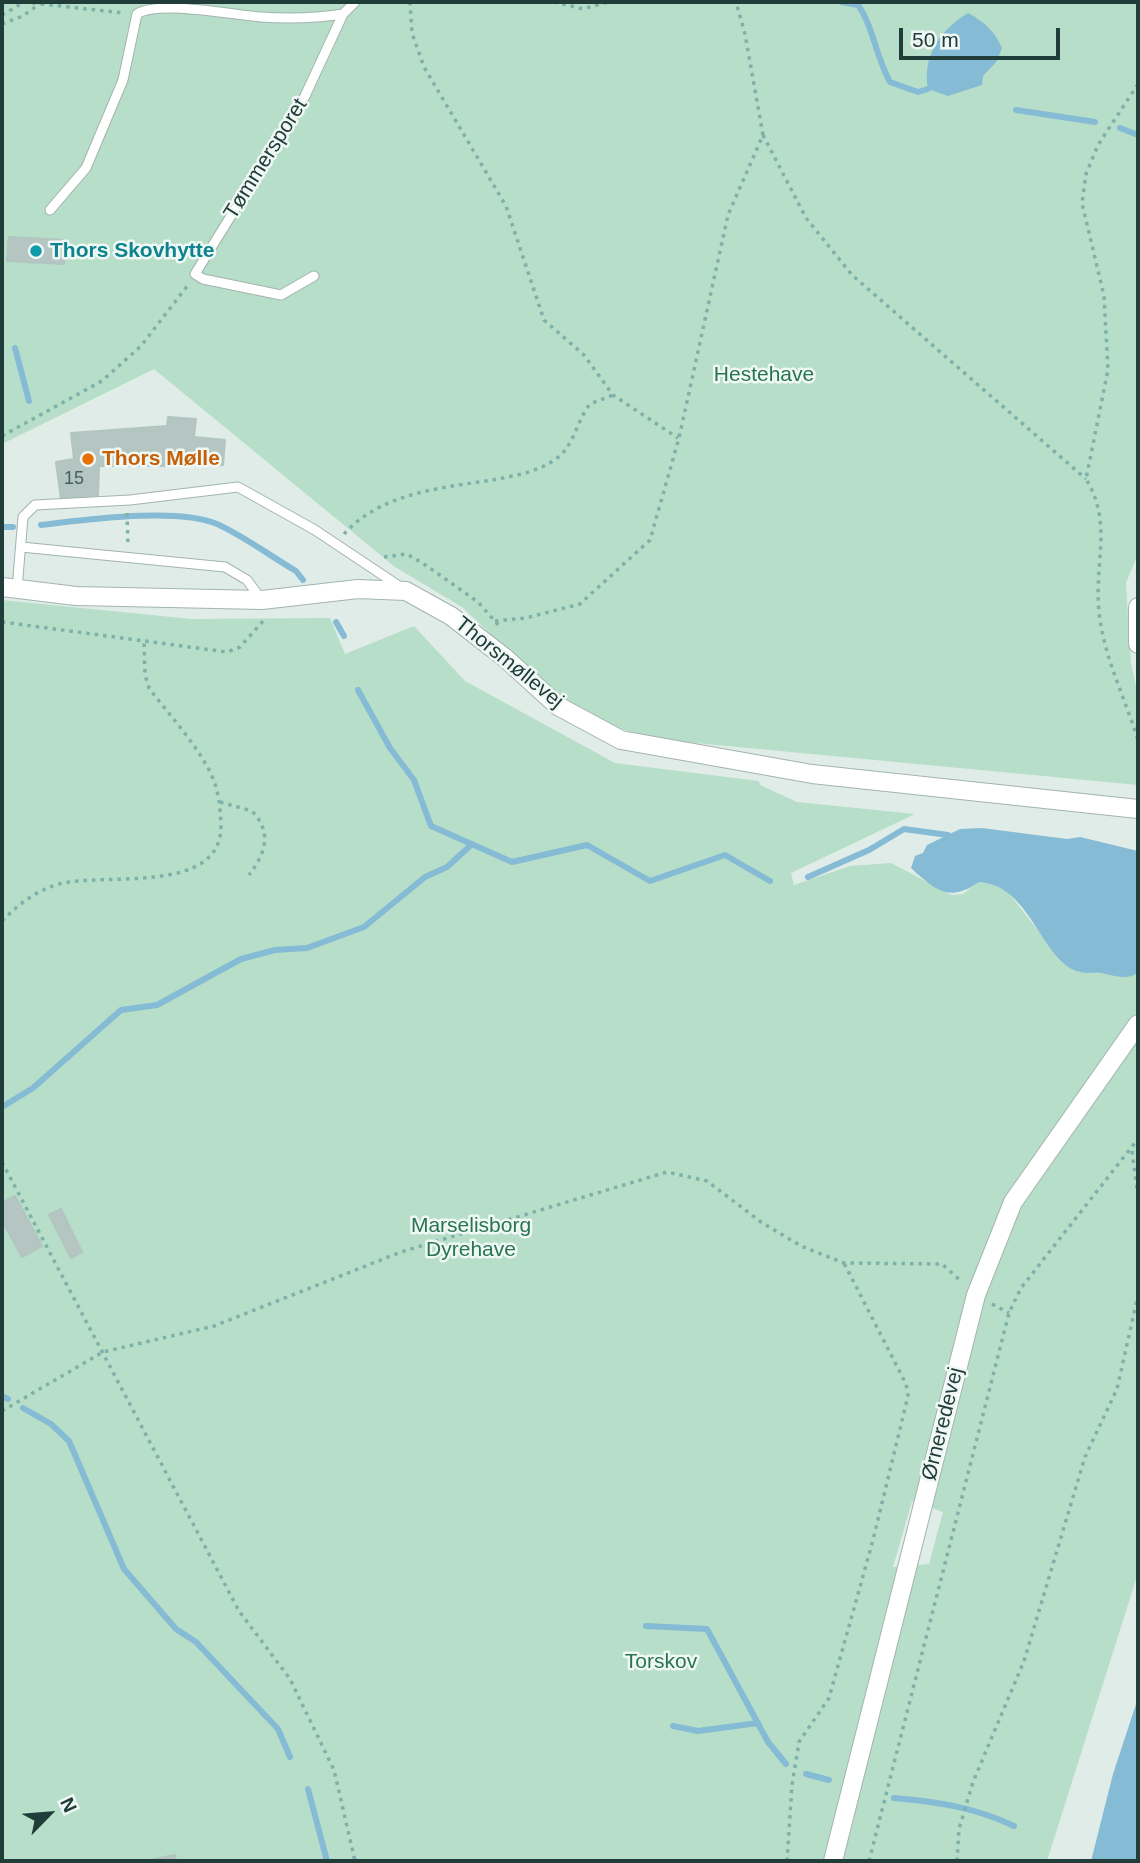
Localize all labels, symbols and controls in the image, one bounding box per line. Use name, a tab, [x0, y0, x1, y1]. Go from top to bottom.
scale bar	[902, 14, 1063, 58]
text: 50 m	[912, 28, 959, 51]
street label: Tømmersporet	[219, 94, 313, 224]
place label: Thors Skovhytte	[50, 238, 215, 264]
marker: Thors Skovhytte	[28, 243, 44, 259]
park label: Hestehave	[714, 362, 814, 388]
place label: Thors Mølle	[102, 446, 220, 472]
marker: Thors Mølle	[80, 451, 96, 467]
house number: 15	[64, 468, 84, 490]
street label: Thorsmøllevej	[450, 612, 568, 714]
park label: Marselisborg Dyrehave	[411, 1213, 531, 1263]
street label: Ørneredevej	[917, 1365, 969, 1483]
park label: Torskov	[625, 1649, 697, 1675]
north arrow	[14, 1779, 84, 1849]
text: N	[56, 1794, 81, 1816]

